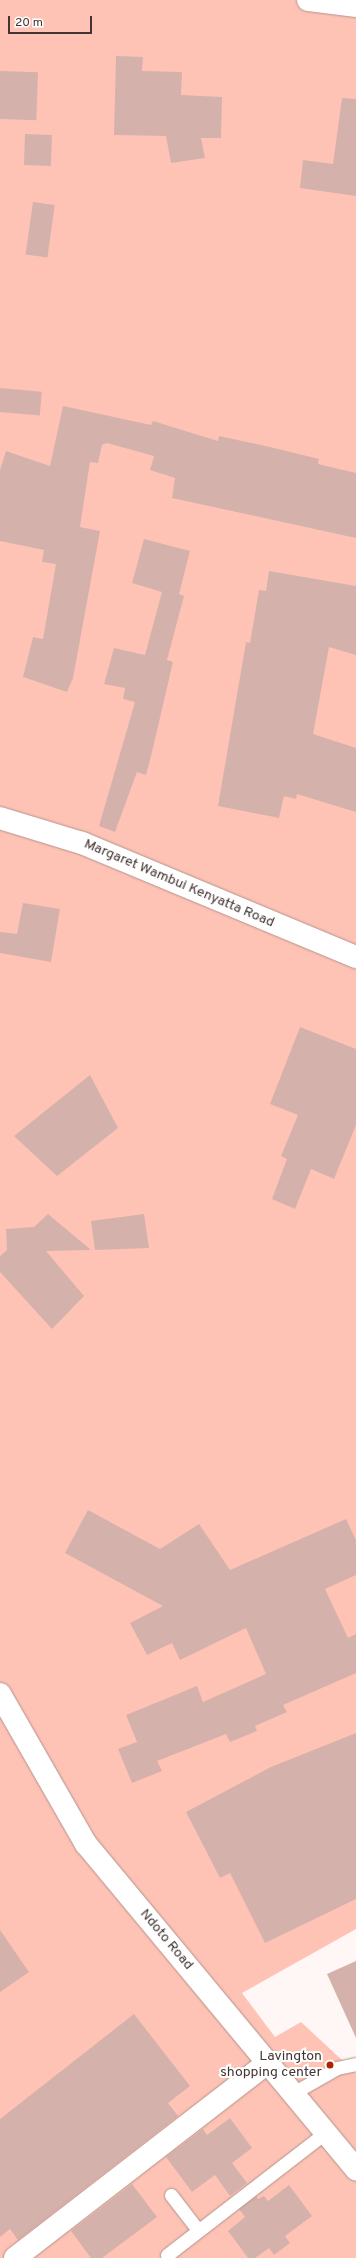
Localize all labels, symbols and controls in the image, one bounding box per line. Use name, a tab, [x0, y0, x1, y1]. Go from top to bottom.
scale bar	[10, 8, 94, 34]
text: 20 m	[15, 15, 43, 31]
street label: Margaret Wambui Kenyatta Road	[81, 836, 277, 932]
street label: Ndoto Road	[136, 1906, 196, 1974]
place label: Lavington shopping center	[220, 2049, 322, 2082]
marker: Lavington shopping center	[325, 2060, 335, 2070]

